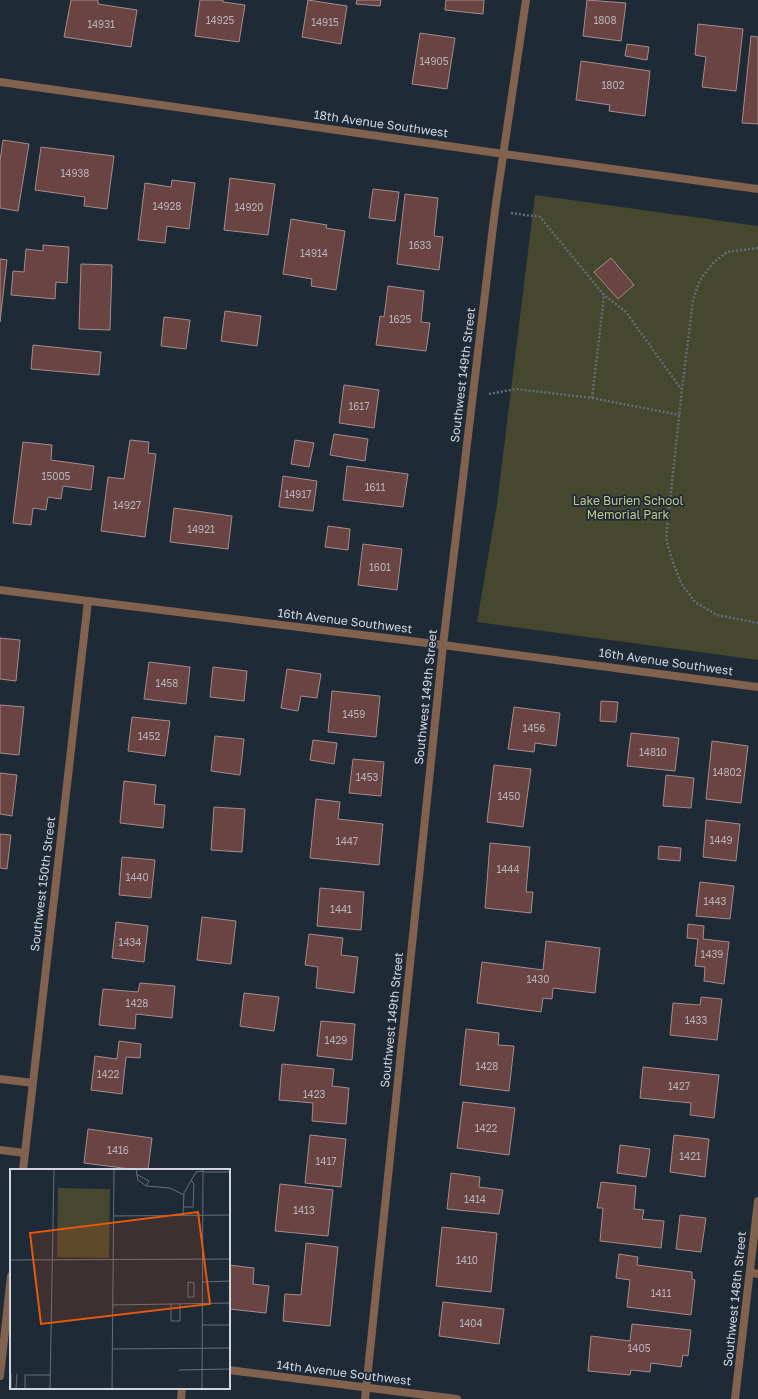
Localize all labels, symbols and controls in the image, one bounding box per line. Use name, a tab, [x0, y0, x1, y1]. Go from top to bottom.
house number: 14925	[206, 14, 234, 26]
house number: 1808	[593, 14, 617, 26]
house number: 14915	[311, 16, 339, 28]
house number: 14931	[87, 18, 115, 30]
house number: 14905	[420, 55, 449, 67]
house number: 1802	[602, 79, 625, 91]
street label: 18th Avenue Southwest	[313, 107, 449, 140]
house number: 14938	[61, 167, 89, 179]
house number: 14928	[153, 200, 181, 212]
house number: 14920	[235, 201, 264, 213]
house number: 1633	[409, 239, 431, 251]
house number: 14914	[300, 247, 328, 259]
street label: Southwest 149th Street	[447, 306, 478, 443]
house number: 1625	[389, 313, 411, 325]
house number: 1617	[348, 400, 370, 412]
house number: 15005	[42, 470, 71, 482]
house number: 1611	[365, 481, 385, 493]
house number: 14917	[284, 488, 312, 500]
park label: Lake Burien School Memorial Park	[573, 493, 683, 522]
house number: 14927	[113, 499, 141, 511]
house number: 14921	[187, 523, 215, 535]
house number: 1601	[369, 561, 391, 573]
street label: 16th Avenue Southwest	[277, 605, 413, 636]
street label: Southwest 149th Street	[411, 628, 440, 765]
street label: 16th Avenue Southwest	[598, 645, 734, 678]
house number: 1458	[156, 677, 178, 689]
house number: 1459	[343, 708, 365, 720]
house number: 1456	[523, 722, 545, 734]
house number: 1452	[138, 730, 160, 742]
house number: 14810	[639, 746, 667, 758]
house number: 14802	[712, 766, 742, 778]
house number: 1453	[356, 771, 378, 783]
house number: 1450	[498, 790, 520, 802]
street label: Southwest 150th Street	[27, 815, 58, 952]
house number: 1449	[709, 834, 733, 846]
house number: 1447	[336, 835, 358, 847]
house number: 1444	[496, 863, 520, 875]
house number: 1440	[125, 871, 149, 883]
house number: 1443	[704, 895, 727, 907]
house number: 1441	[330, 903, 352, 915]
house number: 1434	[119, 936, 141, 948]
house number: 1439	[701, 948, 723, 960]
street label: Southwest 149th Street	[377, 951, 406, 1088]
house number: 1430	[527, 973, 550, 985]
house number: 1428	[126, 997, 148, 1009]
house number: 1433	[685, 1014, 707, 1026]
house number: 1429	[325, 1034, 347, 1046]
house number: 1428	[476, 1060, 498, 1072]
house number: 1422	[97, 1068, 119, 1080]
house number: 1427	[668, 1080, 690, 1092]
house number: 1423	[303, 1088, 325, 1100]
house number: 1422	[475, 1122, 497, 1134]
house number: 1416	[107, 1144, 129, 1156]
house number: 1421	[679, 1150, 701, 1162]
house number: 1417	[315, 1155, 337, 1167]
inset map	[10, 1169, 230, 1389]
house number: 1414	[464, 1193, 486, 1205]
house number: 1413	[293, 1204, 315, 1216]
street label: Southwest 148th Street	[720, 1230, 749, 1367]
house number: 1410	[456, 1254, 478, 1266]
house number: 1411	[651, 1287, 671, 1299]
house number: 1404	[459, 1317, 483, 1329]
house number: 1405	[628, 1342, 651, 1354]
street label: 14th Avenue Southwest	[276, 1357, 412, 1388]

